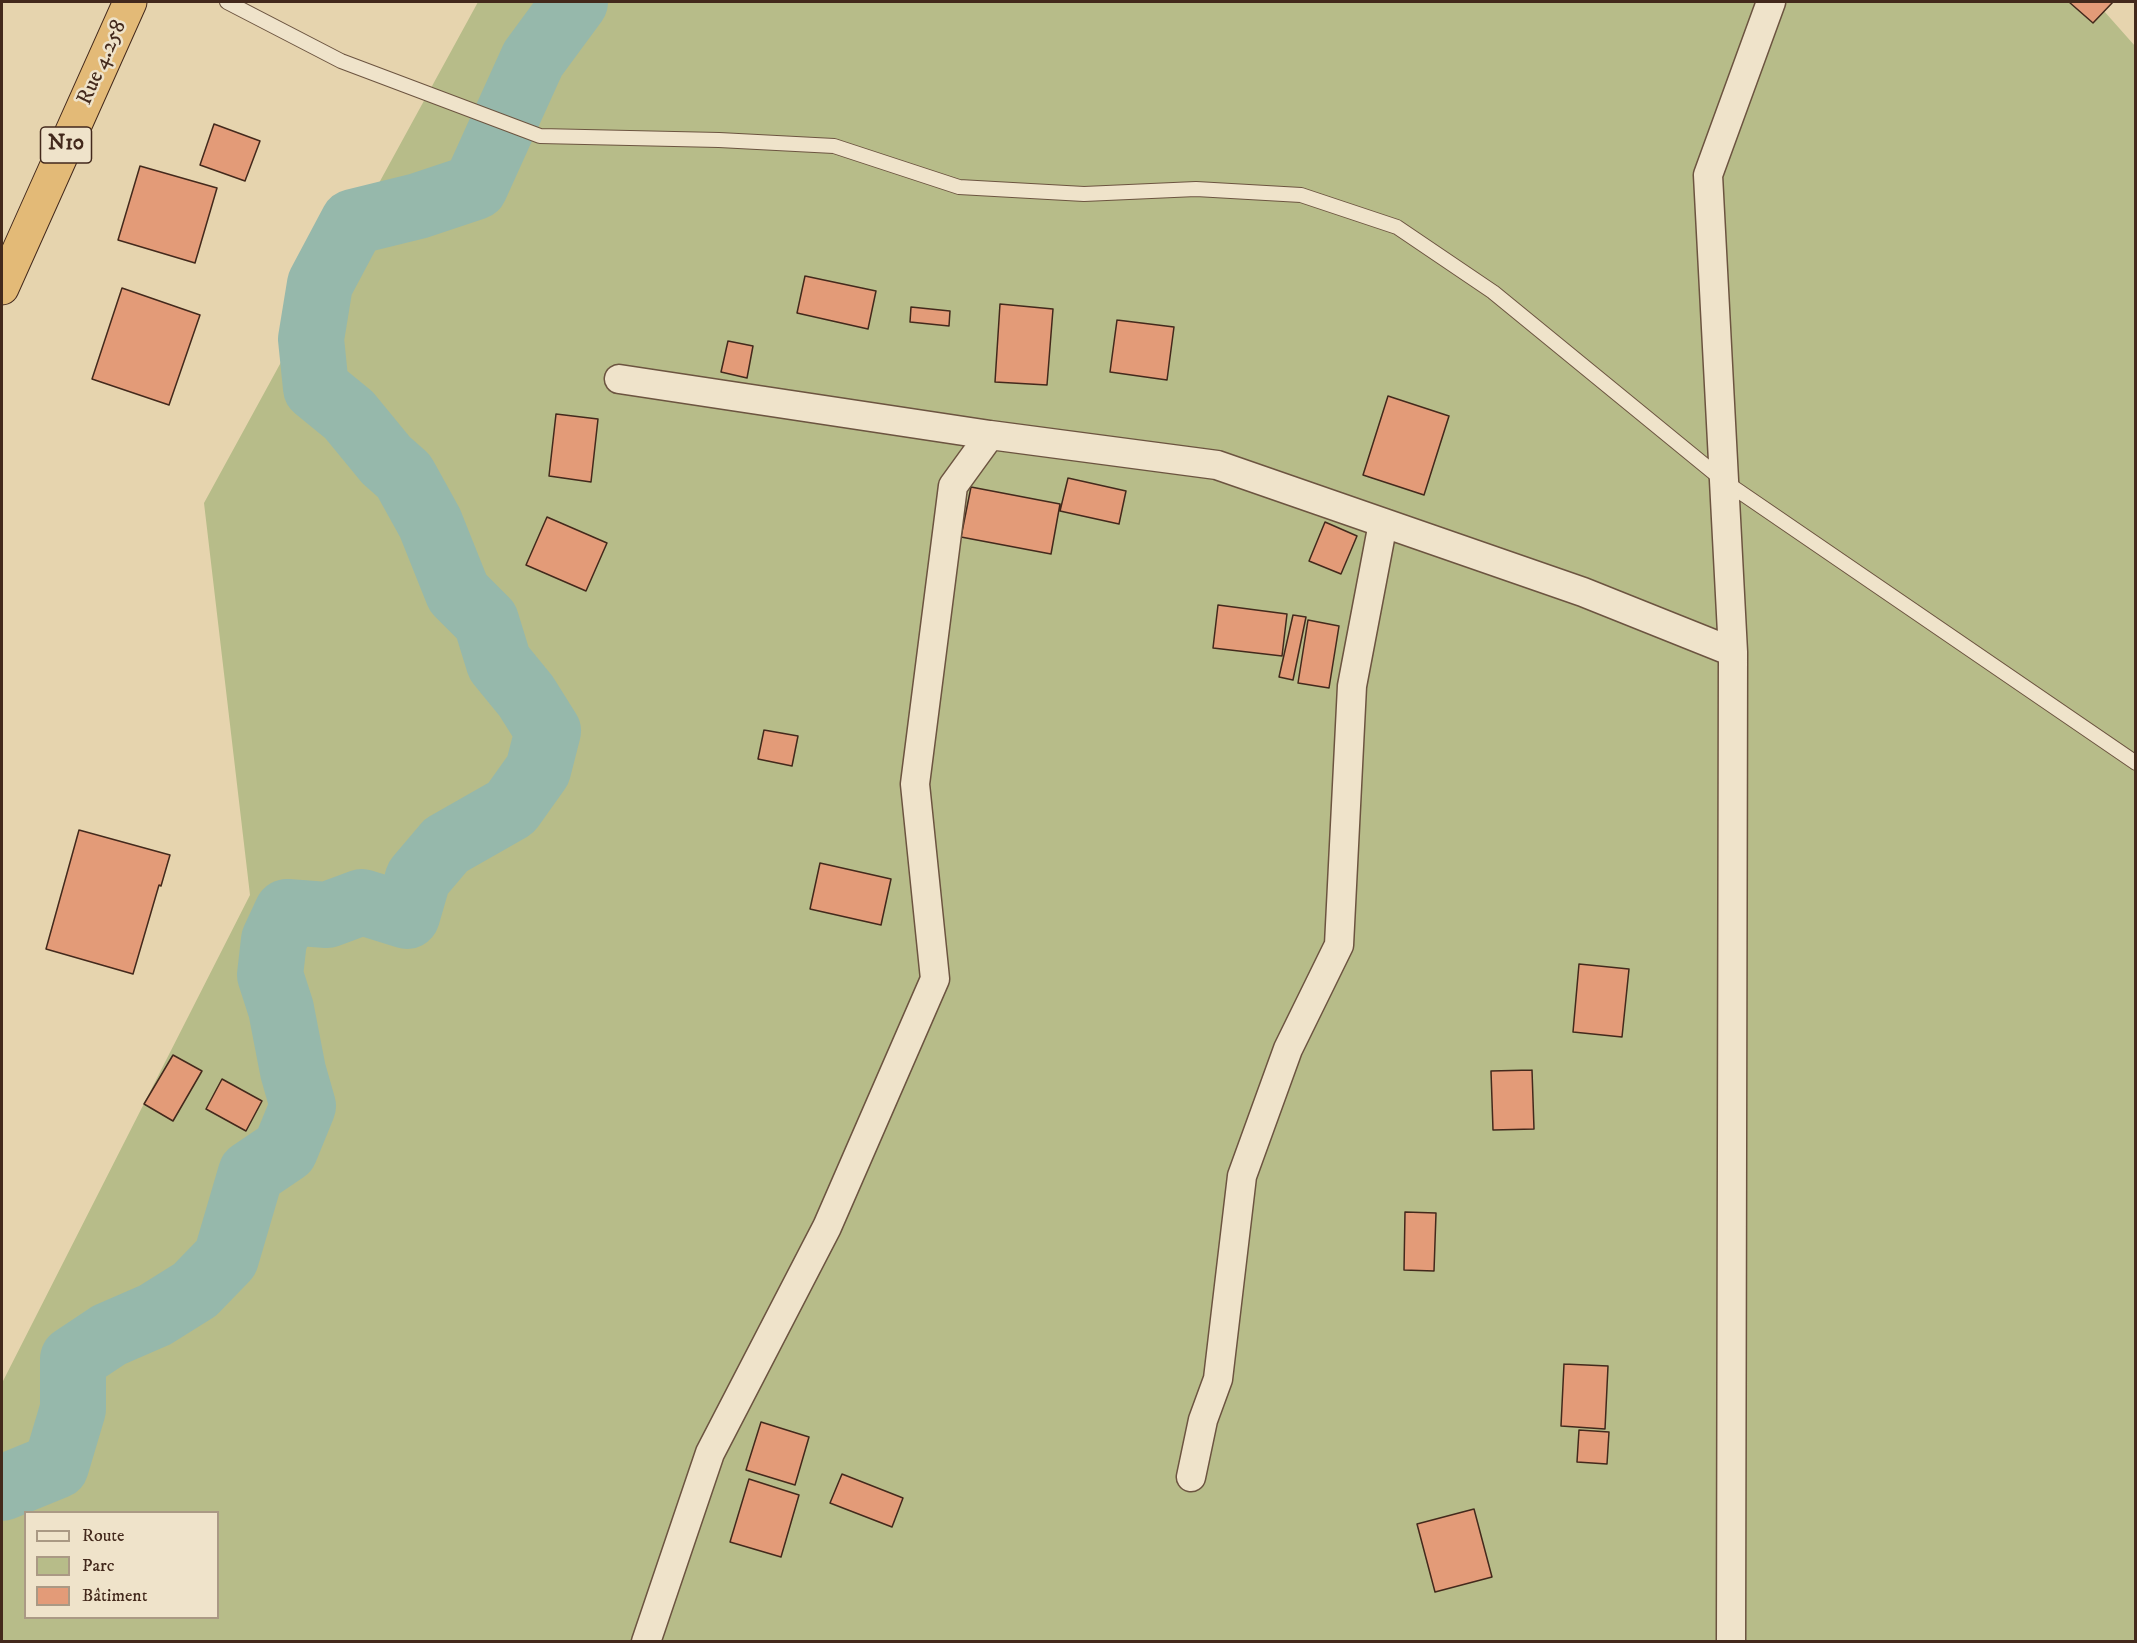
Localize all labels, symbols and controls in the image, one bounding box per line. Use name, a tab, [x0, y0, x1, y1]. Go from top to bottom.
street label: Rue 4.258	[73, 17, 133, 109]
road number: N10	[40, 127, 92, 163]
legend	[24, 1511, 219, 1619]
text: Route	[82, 1525, 125, 1547]
text: Parc	[82, 1555, 114, 1577]
text: Bâtiment	[82, 1585, 147, 1607]

